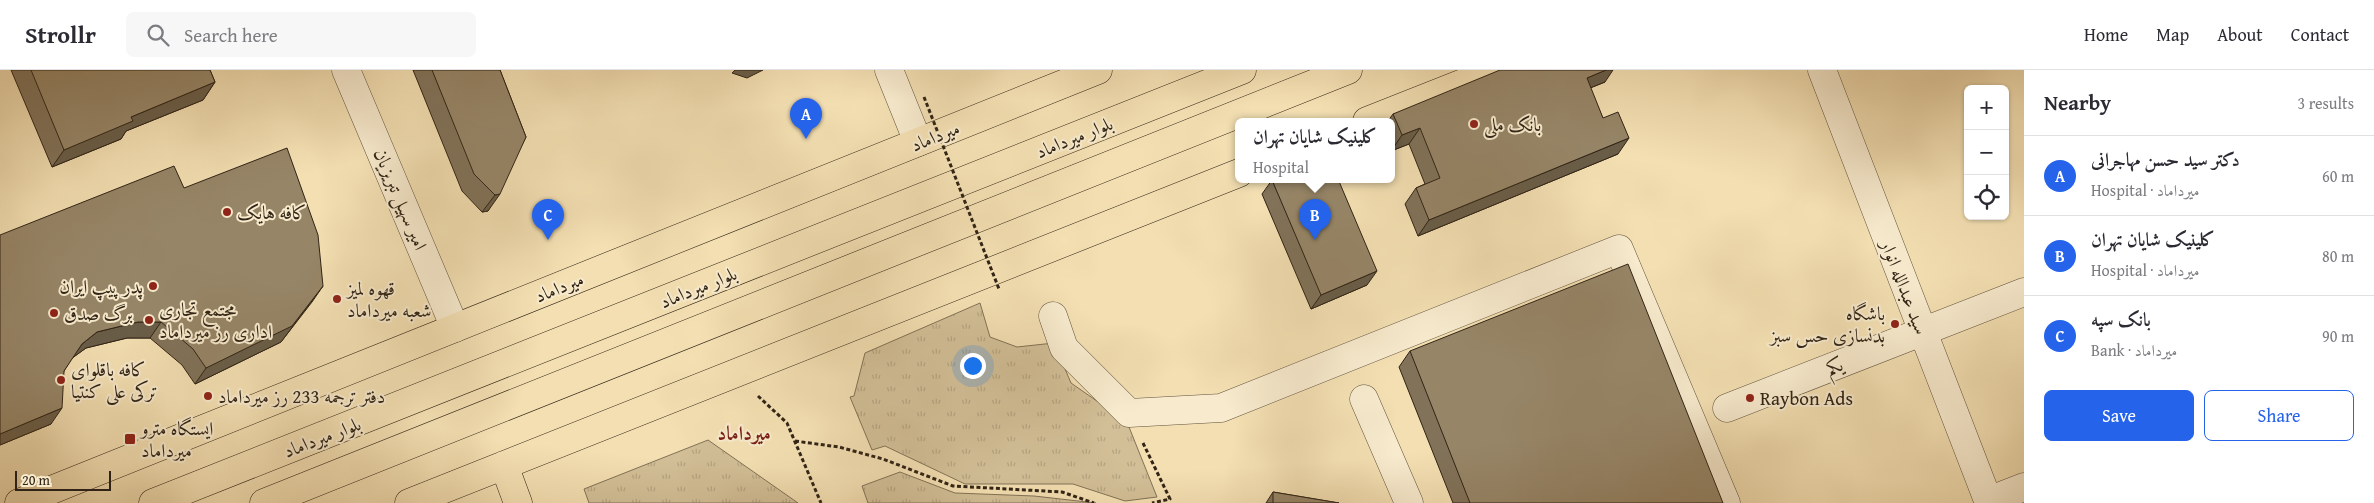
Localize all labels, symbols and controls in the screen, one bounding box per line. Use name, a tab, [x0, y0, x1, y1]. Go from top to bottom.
search box	[126, 12, 476, 57]
text: Strollr	[25, 17, 96, 52]
icon: search	[144, 21, 172, 49]
text: Search here	[184, 21, 278, 49]
text: Home	[2084, 21, 2128, 48]
text: Map	[2156, 21, 2189, 48]
text: About	[2217, 21, 2263, 48]
text: Contact	[2291, 21, 2349, 48]
map controls	[1964, 85, 2009, 220]
button: +	[1964, 85, 2009, 130]
text: Nearby	[2044, 87, 2111, 118]
text: 3 results	[2297, 91, 2354, 115]
pin: A	[790, 98, 822, 139]
street label: بلوار میرداماد	[1031, 109, 1117, 165]
place label: بانک ملی	[1484, 110, 1541, 139]
street label: میرداماد	[906, 114, 964, 158]
popup	[1235, 118, 1395, 183]
marker: بانک ملی	[1468, 118, 1480, 130]
text: کلینیک شایان تهران	[1253, 122, 1377, 150]
button: −	[1964, 130, 2009, 175]
street label: امیر سهیل تبریزیان	[367, 144, 435, 254]
text: دکتر سید حسن مهاجرانی	[2091, 145, 2240, 173]
text: Hospital	[1253, 155, 1309, 179]
text: A	[2055, 164, 2065, 188]
text: 60 m	[2322, 164, 2354, 188]
button: locate	[1964, 175, 2009, 220]
text: Hospital · میرداماد	[2091, 178, 2199, 202]
place label: کافه هایک	[237, 198, 307, 226]
pin: C	[532, 199, 564, 240]
pin: B	[1299, 199, 1331, 240]
marker: کافه هایک	[221, 206, 233, 218]
text: کلینیک شایان تهران	[2091, 225, 2215, 253]
street label: سید عبدالله انوار	[1873, 234, 1936, 338]
text: B	[2055, 244, 2065, 268]
text: 80 m	[2322, 244, 2354, 268]
text: Hospital · میرداماد	[2091, 258, 2199, 282]
street label: بلوار میرداماد	[655, 259, 741, 315]
street label: میرداماد	[530, 265, 588, 309]
place label: پدر پیپ ایران	[59, 272, 143, 301]
place label: قهوه لمیز شعبه میرداماد	[345, 274, 432, 324]
marker: پدر پیپ ایران	[147, 280, 159, 292]
marker: قهوه لمیز شعبه میرداماد	[331, 293, 343, 305]
place label: مجتمع تجاری اداری رز میرداماد	[159, 295, 272, 345]
place label: برگ صدق	[64, 299, 133, 327]
place label: باشگاه بدنسازی حس سبز	[1768, 299, 1885, 349]
text: بانک سپه	[2091, 305, 2151, 333]
marker: برگ صدق	[48, 307, 60, 319]
marker: مجتمع تجاری اداری رز میرداماد	[143, 314, 155, 326]
marker: باشگاه بدنسازی حس سبز	[1889, 318, 1901, 330]
text: C	[2055, 324, 2065, 348]
text: 90 m	[2322, 324, 2354, 348]
text: Bank · میرداماد	[2091, 338, 2177, 362]
street label: یکم	[1821, 349, 1850, 386]
your location	[960, 353, 986, 379]
place label: کافه باقلوای ترکی علی کنتیا	[71, 355, 158, 406]
marker: کافه باقلوای ترکی علی کنتیا	[55, 374, 67, 386]
place label: دفتر ترجمه 233 رز میرداماد	[218, 382, 385, 410]
place label: Raybon Ads	[1760, 384, 1853, 412]
marker: دفتر ترجمه 233 رز میرداماد	[202, 390, 214, 402]
button: Save	[2044, 390, 2194, 441]
button: Share	[2204, 390, 2354, 441]
marker: Raybon Ads	[1744, 392, 1756, 404]
street label: بلوار میرداماد	[279, 409, 365, 465]
place label: ایستگاه مترو میرداماد	[139, 414, 214, 464]
district label: میرداماد	[717, 418, 771, 447]
marker: ایستگاه مترو میرداماد	[123, 432, 137, 446]
scale bar	[15, 468, 111, 491]
text: 20 m	[22, 470, 50, 490]

